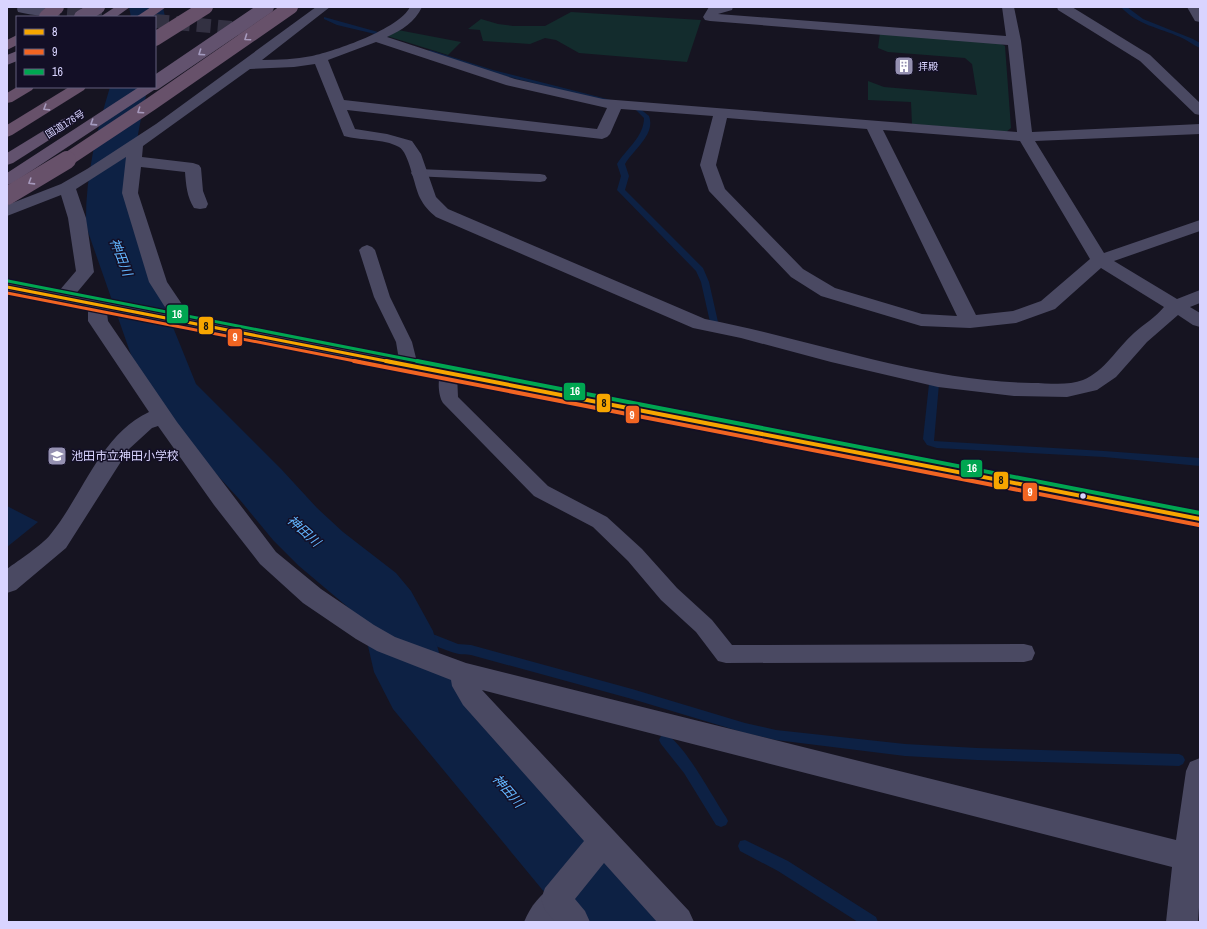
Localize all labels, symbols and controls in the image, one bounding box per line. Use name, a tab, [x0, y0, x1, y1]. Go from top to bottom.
legend	[16, 16, 156, 88]
text: 8	[52, 24, 57, 40]
one-way arrow	[244, 33, 251, 41]
text: 9	[52, 44, 57, 60]
one-way arrow	[198, 48, 205, 55]
building icon: 拝殿	[893, 55, 915, 77]
place label: 拝殿	[918, 60, 938, 73]
text: 16	[52, 64, 63, 80]
one-way arrow	[43, 103, 50, 110]
one-way arrow	[137, 106, 144, 114]
street label: 国道176号	[43, 107, 87, 141]
one-way arrow	[90, 119, 97, 126]
one-way arrow	[28, 177, 35, 185]
water label: 神田川	[106, 236, 137, 280]
line badge: 16	[166, 304, 189, 324]
text: 16	[172, 307, 182, 321]
line badge: 8	[198, 316, 214, 335]
text: 8	[203, 319, 209, 333]
line badge: 9	[227, 328, 243, 347]
text: 9	[232, 330, 238, 344]
line badge: 16	[563, 382, 586, 401]
text: 16	[570, 384, 580, 398]
line badge: 8	[596, 393, 611, 413]
text: 8	[601, 396, 607, 410]
line badge: 9	[625, 405, 640, 424]
text: 9	[629, 408, 635, 422]
school or university icon: 池田市立神田小学校	[46, 445, 68, 467]
place label: 池田市立神田小学校	[71, 448, 179, 464]
line badge: 16	[960, 459, 983, 478]
text: 16	[967, 461, 977, 475]
line badge: 8	[993, 471, 1009, 490]
text: 8	[998, 473, 1004, 487]
line badge: 9	[1022, 482, 1038, 502]
text: 9	[1027, 485, 1033, 499]
unlabelled marker	[1078, 491, 1088, 501]
water label: 神田川	[284, 512, 326, 552]
water label: 神田川	[489, 771, 529, 813]

